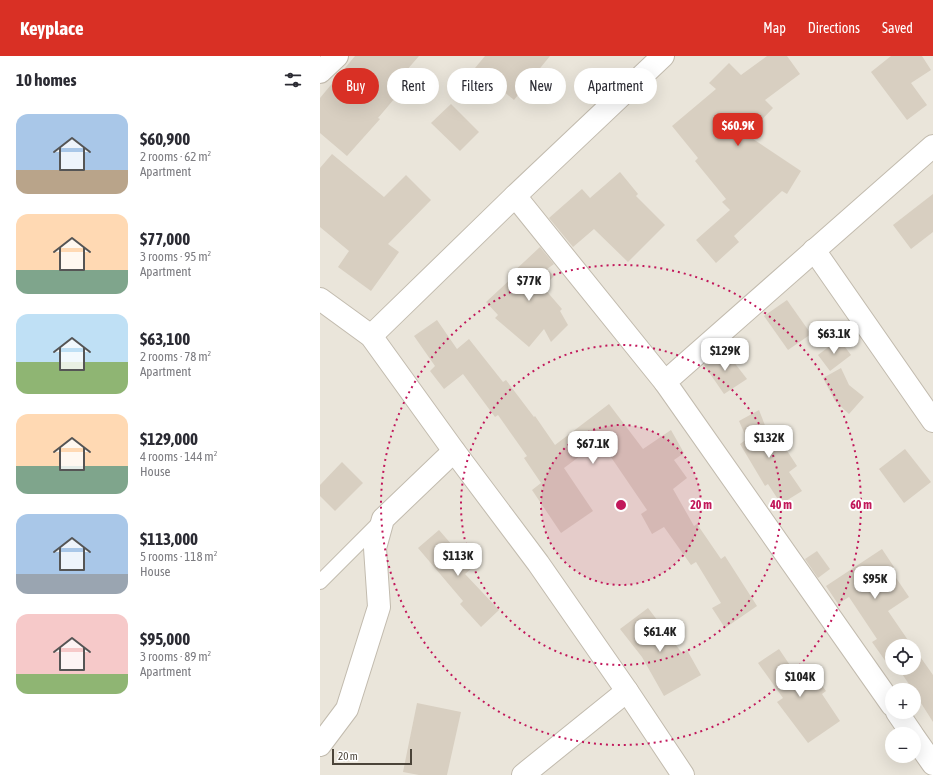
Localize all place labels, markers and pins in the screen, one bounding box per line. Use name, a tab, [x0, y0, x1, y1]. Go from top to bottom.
pin: $60.9K	[705, 113, 771, 147]
pin: $77K	[505, 268, 553, 302]
pin: $63.1K	[801, 321, 867, 355]
pin: $129K	[697, 338, 753, 372]
pin: $132K	[741, 425, 797, 459]
pin: $67.1K	[560, 431, 626, 465]
centre of rings	[614, 498, 628, 512]
pin: $113K	[430, 543, 486, 577]
pin: $95K	[851, 566, 899, 600]
pin: $61.4K	[627, 619, 693, 653]
pin: $104K	[772, 664, 828, 698]

